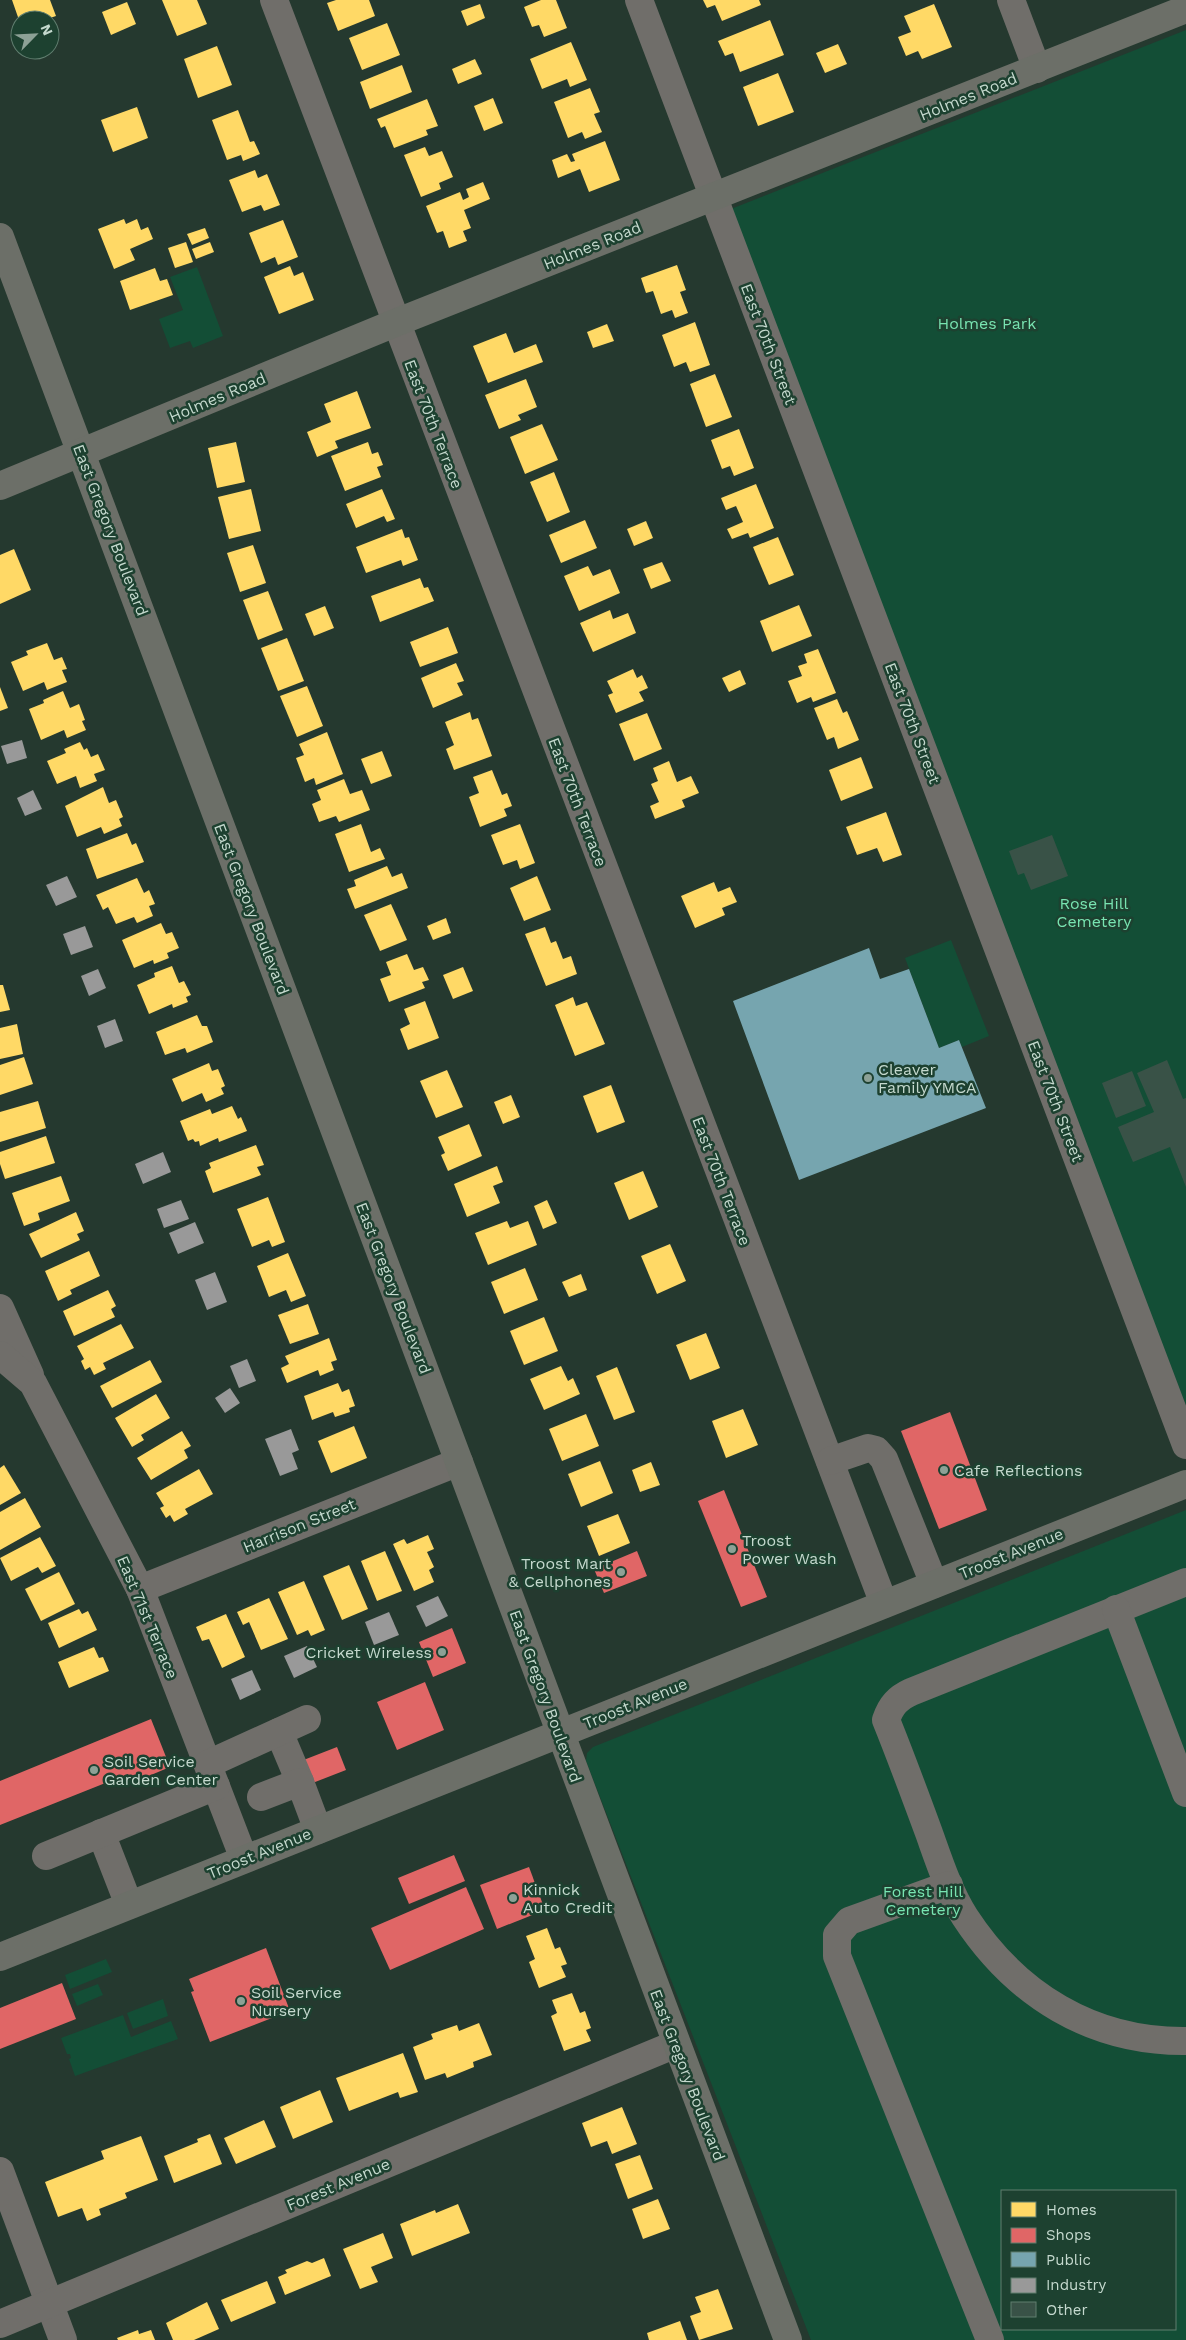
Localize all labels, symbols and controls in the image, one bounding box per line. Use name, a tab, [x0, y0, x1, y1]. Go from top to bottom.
north arrow	[10, 10, 60, 60]
text: N	[37, 22, 56, 38]
street label: Holmes Road	[917, 68, 1020, 125]
street label: Holmes Road	[541, 217, 644, 274]
street label: East 70th Street	[737, 281, 800, 408]
park label: Holmes Park	[938, 314, 1036, 333]
street label: East 70th Terrace	[400, 357, 467, 491]
street label: Holmes Road	[166, 368, 269, 426]
street label: East Gregory Boulevard	[69, 442, 152, 619]
street label: East 70th Street	[881, 660, 944, 787]
street label: East 70th Terrace	[544, 735, 611, 869]
street label: East Gregory Boulevard	[210, 821, 293, 998]
park label: Rose Hill Cemetery	[1056, 894, 1132, 931]
street label: East 70th Street	[1024, 1038, 1087, 1165]
place label: Cleaver Family YMCA	[878, 1060, 977, 1097]
marker: Cleaver Family YMCA	[862, 1072, 874, 1084]
street label: East 70th Terrace	[688, 1114, 755, 1248]
street label: East Gregory Boulevard	[352, 1200, 435, 1377]
place label: Cafe Reflections	[954, 1461, 1083, 1480]
marker: Cafe Reflections	[938, 1464, 950, 1476]
street label: Harrison Street	[240, 1494, 358, 1557]
street label: Troost Avenue	[956, 1524, 1066, 1583]
place label: Troost Power Wash	[742, 1531, 837, 1568]
marker: Troost Power Wash	[726, 1543, 738, 1555]
street label: East 71st Terrace	[113, 1553, 182, 1682]
place label: Troost Mart & Cellphones	[508, 1554, 611, 1591]
marker: Troost Mart & Cellphones	[615, 1566, 627, 1578]
street label: East Gregory Boulevard	[505, 1607, 586, 1785]
place label: Cricket Wireless	[306, 1643, 432, 1662]
marker: Cricket Wireless	[436, 1646, 448, 1658]
street label: Troost Avenue	[580, 1674, 690, 1733]
place label: Soil Service Garden Center	[104, 1752, 218, 1789]
marker: Soil Service Garden Center	[88, 1764, 100, 1776]
street label: Troost Avenue	[204, 1824, 314, 1883]
place label: Kinnick Auto Credit	[523, 1880, 613, 1917]
park label: Forest Hill Cemetery	[883, 1882, 963, 1919]
marker: Kinnick Auto Credit	[507, 1892, 519, 1904]
place label: Soil Service Nursery	[251, 1983, 342, 2020]
street label: East Gregory Boulevard	[646, 1987, 729, 2164]
marker: Soil Service Nursery	[235, 1995, 247, 2007]
street label: Forest Avenue	[284, 2154, 393, 2215]
legend	[1001, 2190, 1176, 2330]
text: Homes	[1046, 2201, 1097, 2219]
text: Shops	[1046, 2226, 1091, 2244]
text: Public	[1046, 2251, 1091, 2269]
text: Industry	[1046, 2276, 1107, 2294]
text: Other	[1046, 2301, 1088, 2319]

